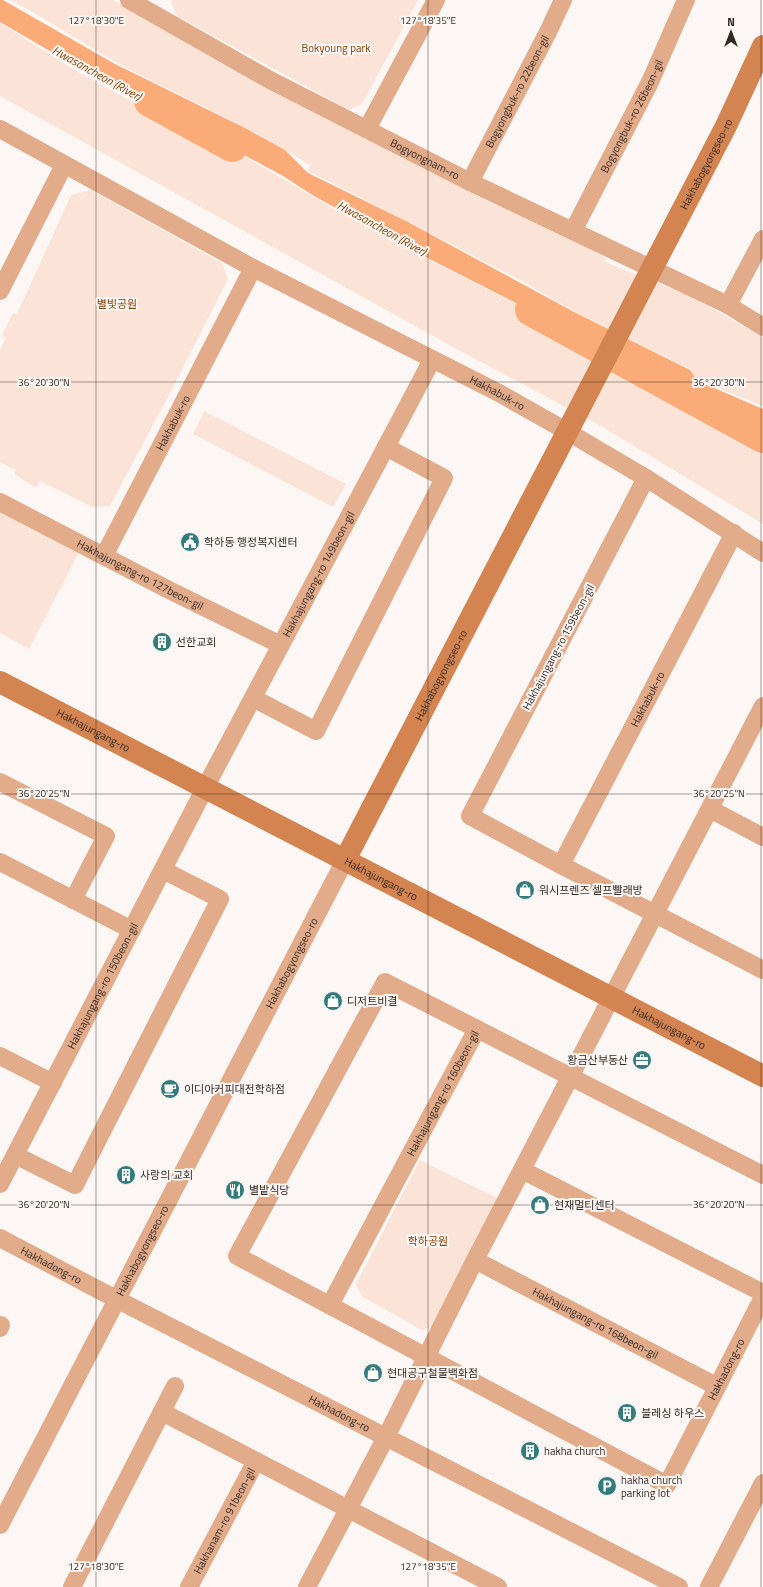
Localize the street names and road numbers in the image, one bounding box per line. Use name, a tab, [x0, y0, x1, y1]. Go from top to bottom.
street label: Bogyongbuk-ro 22beon-gil	[481, 32, 553, 151]
street label: Bogyongbuk-ro 26beon-gil	[596, 57, 667, 176]
street label: Hakhabogyongseo-ro	[676, 116, 736, 212]
street label: Bogyongnam-ro	[387, 135, 462, 183]
street label: Hakhabuk-ro	[467, 371, 528, 414]
street label: Hakhabuk-ro	[152, 392, 194, 453]
street label: Hakhajungang-ro 149beon-gil	[278, 508, 358, 640]
street label: Hakhajungang-ro 127beon-gil	[74, 535, 206, 614]
street label: Hakhajungang-ro 159beon-gil	[518, 581, 598, 713]
street label: Hakhabogyongseo-ro	[411, 627, 471, 724]
street label: Hakhabuk-ro	[626, 668, 669, 730]
street label: Hakhajungang-ro	[54, 705, 133, 756]
street label: Hakhajungang-ro	[342, 853, 421, 905]
street label: Hakhabogyongseo-ro	[261, 915, 322, 1011]
street label: Hakhajungang-ro 150beon-gil	[63, 920, 142, 1052]
street label: Hakhajungang-ro	[629, 1002, 709, 1053]
street label: Hakhajungang-ro 160beon-gil	[403, 1027, 483, 1159]
street label: Hakhabogyongseo-ro	[112, 1202, 173, 1299]
street label: Hakhadong-ro	[18, 1242, 85, 1288]
street label: Hakhajungang-ro 168beon-gil	[530, 1283, 661, 1363]
street label: Hakhadong-ro	[704, 1336, 749, 1403]
street label: Hakhadong-ro	[306, 1391, 373, 1436]
street label: Hakhanam-ro 91beon-gil	[189, 1465, 259, 1577]

